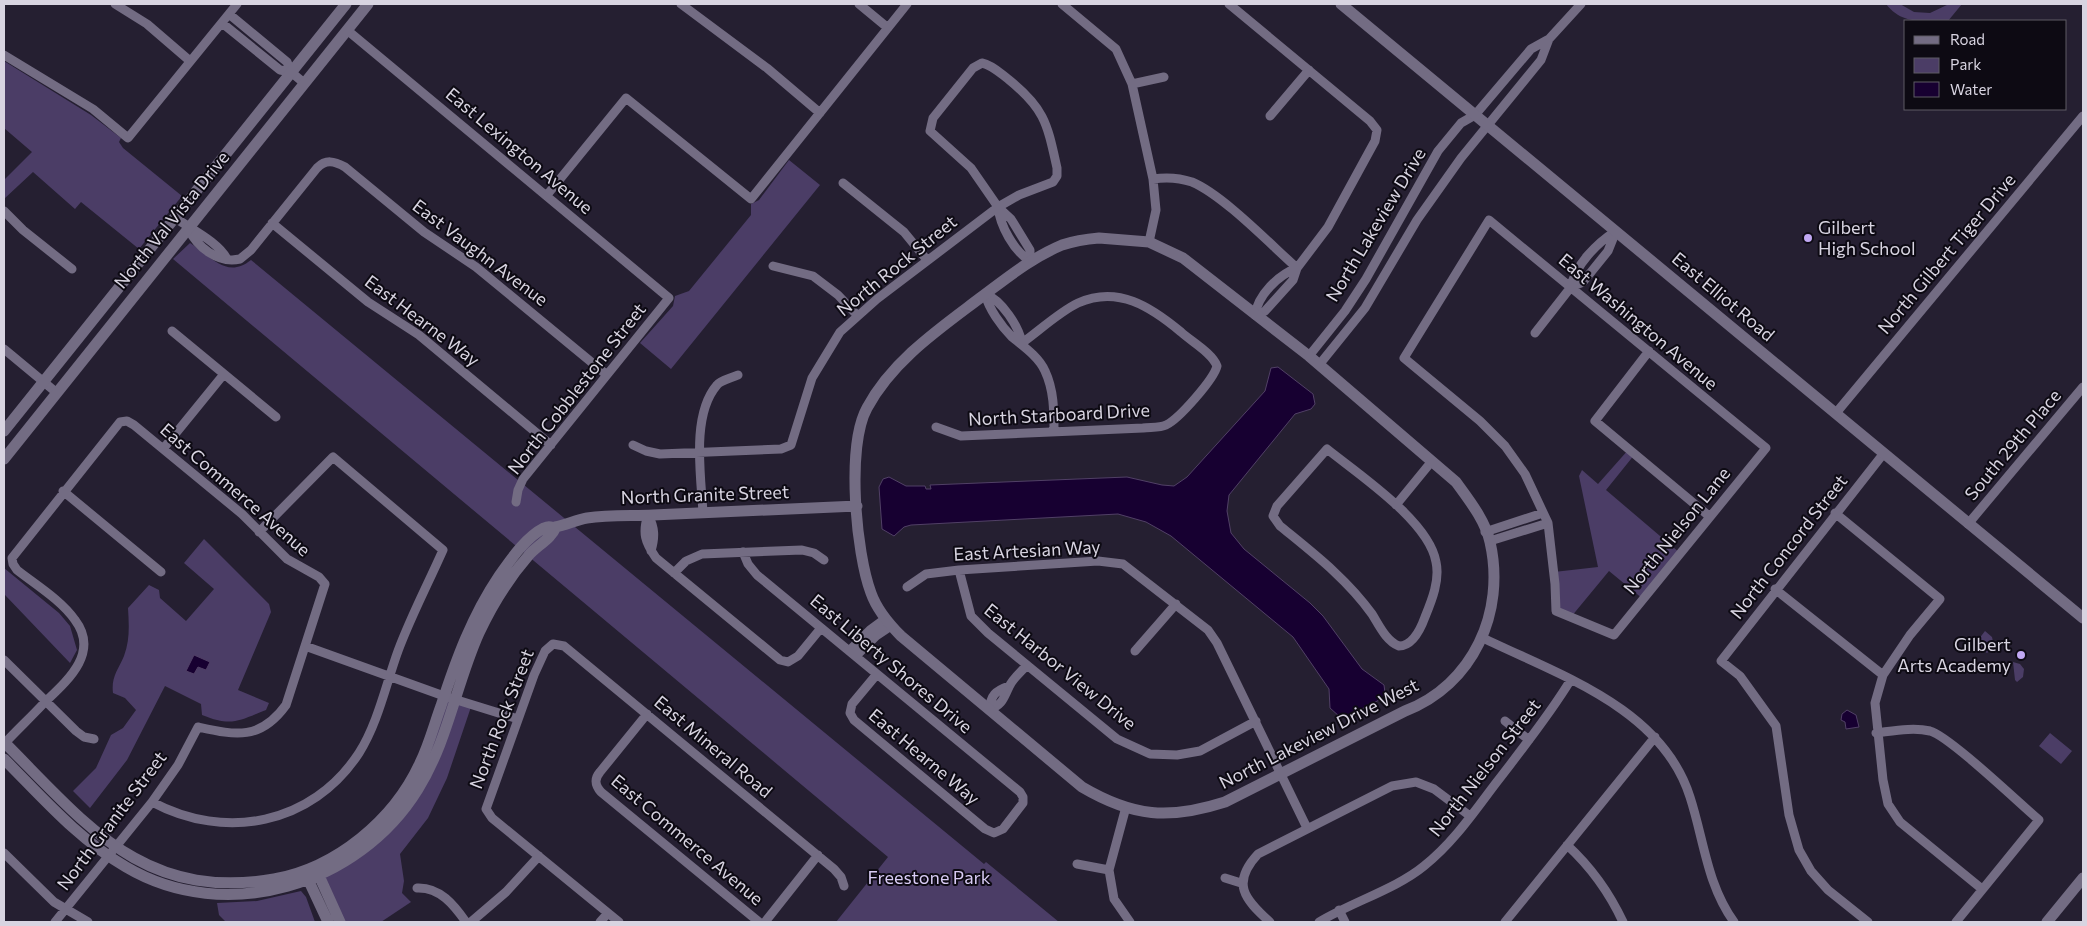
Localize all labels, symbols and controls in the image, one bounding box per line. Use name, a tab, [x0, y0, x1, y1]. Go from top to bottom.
legend	[1904, 20, 2067, 110]
text: Road	[1950, 30, 1985, 48]
text: Park	[1950, 55, 1981, 73]
text: Water	[1950, 80, 1992, 98]
street label: East Lexington Avenue	[442, 82, 598, 218]
street label: North Lakeview Drive	[1321, 144, 1430, 305]
street label: North Val Vista Drive	[109, 146, 233, 292]
street label: North Gilbert Tiger Drive	[1873, 169, 2020, 338]
street label: East Vaughn Avenue	[409, 194, 553, 310]
street label: North Rock Street	[832, 210, 961, 320]
place label: Gilbert High School	[1818, 216, 1916, 259]
marker: Gilbert High School	[1802, 232, 1814, 244]
street label: East Elliot Road	[1668, 247, 1779, 345]
street label: East Washington Avenue	[1555, 248, 1723, 394]
street label: East Hearne Way	[361, 270, 484, 370]
street label: North Cobblestone Street	[502, 298, 650, 478]
street label: South 29th Place	[1959, 384, 2065, 504]
street label: North Starboard Drive	[967, 398, 1150, 430]
street label: East Commerce Avenue	[156, 418, 315, 560]
street label: North Nielson Lane	[1618, 462, 1734, 598]
street label: North Concord Street	[1725, 470, 1851, 623]
street label: North Granite Street	[620, 480, 789, 508]
street label: East Artesian Way	[953, 535, 1101, 565]
street label: East Liberty Shores Drive	[806, 589, 977, 737]
street label: East Harbor View Drive	[980, 598, 1141, 734]
place label: Gilbert Arts Academy	[1897, 633, 2011, 676]
street label: North Rock Street	[464, 646, 538, 792]
marker: Gilbert Arts Academy	[2015, 649, 2027, 661]
street label: North Lakeview Drive West	[1215, 673, 1422, 793]
street label: East Mineral Road	[650, 690, 777, 802]
street label: North Nielson Street	[1424, 694, 1545, 841]
street label: East Hearne Way	[865, 704, 985, 809]
street label: North Granite Street	[52, 747, 171, 894]
street label: East Commerce Avenue	[607, 769, 768, 909]
park label: Freestone Park	[868, 866, 991, 888]

